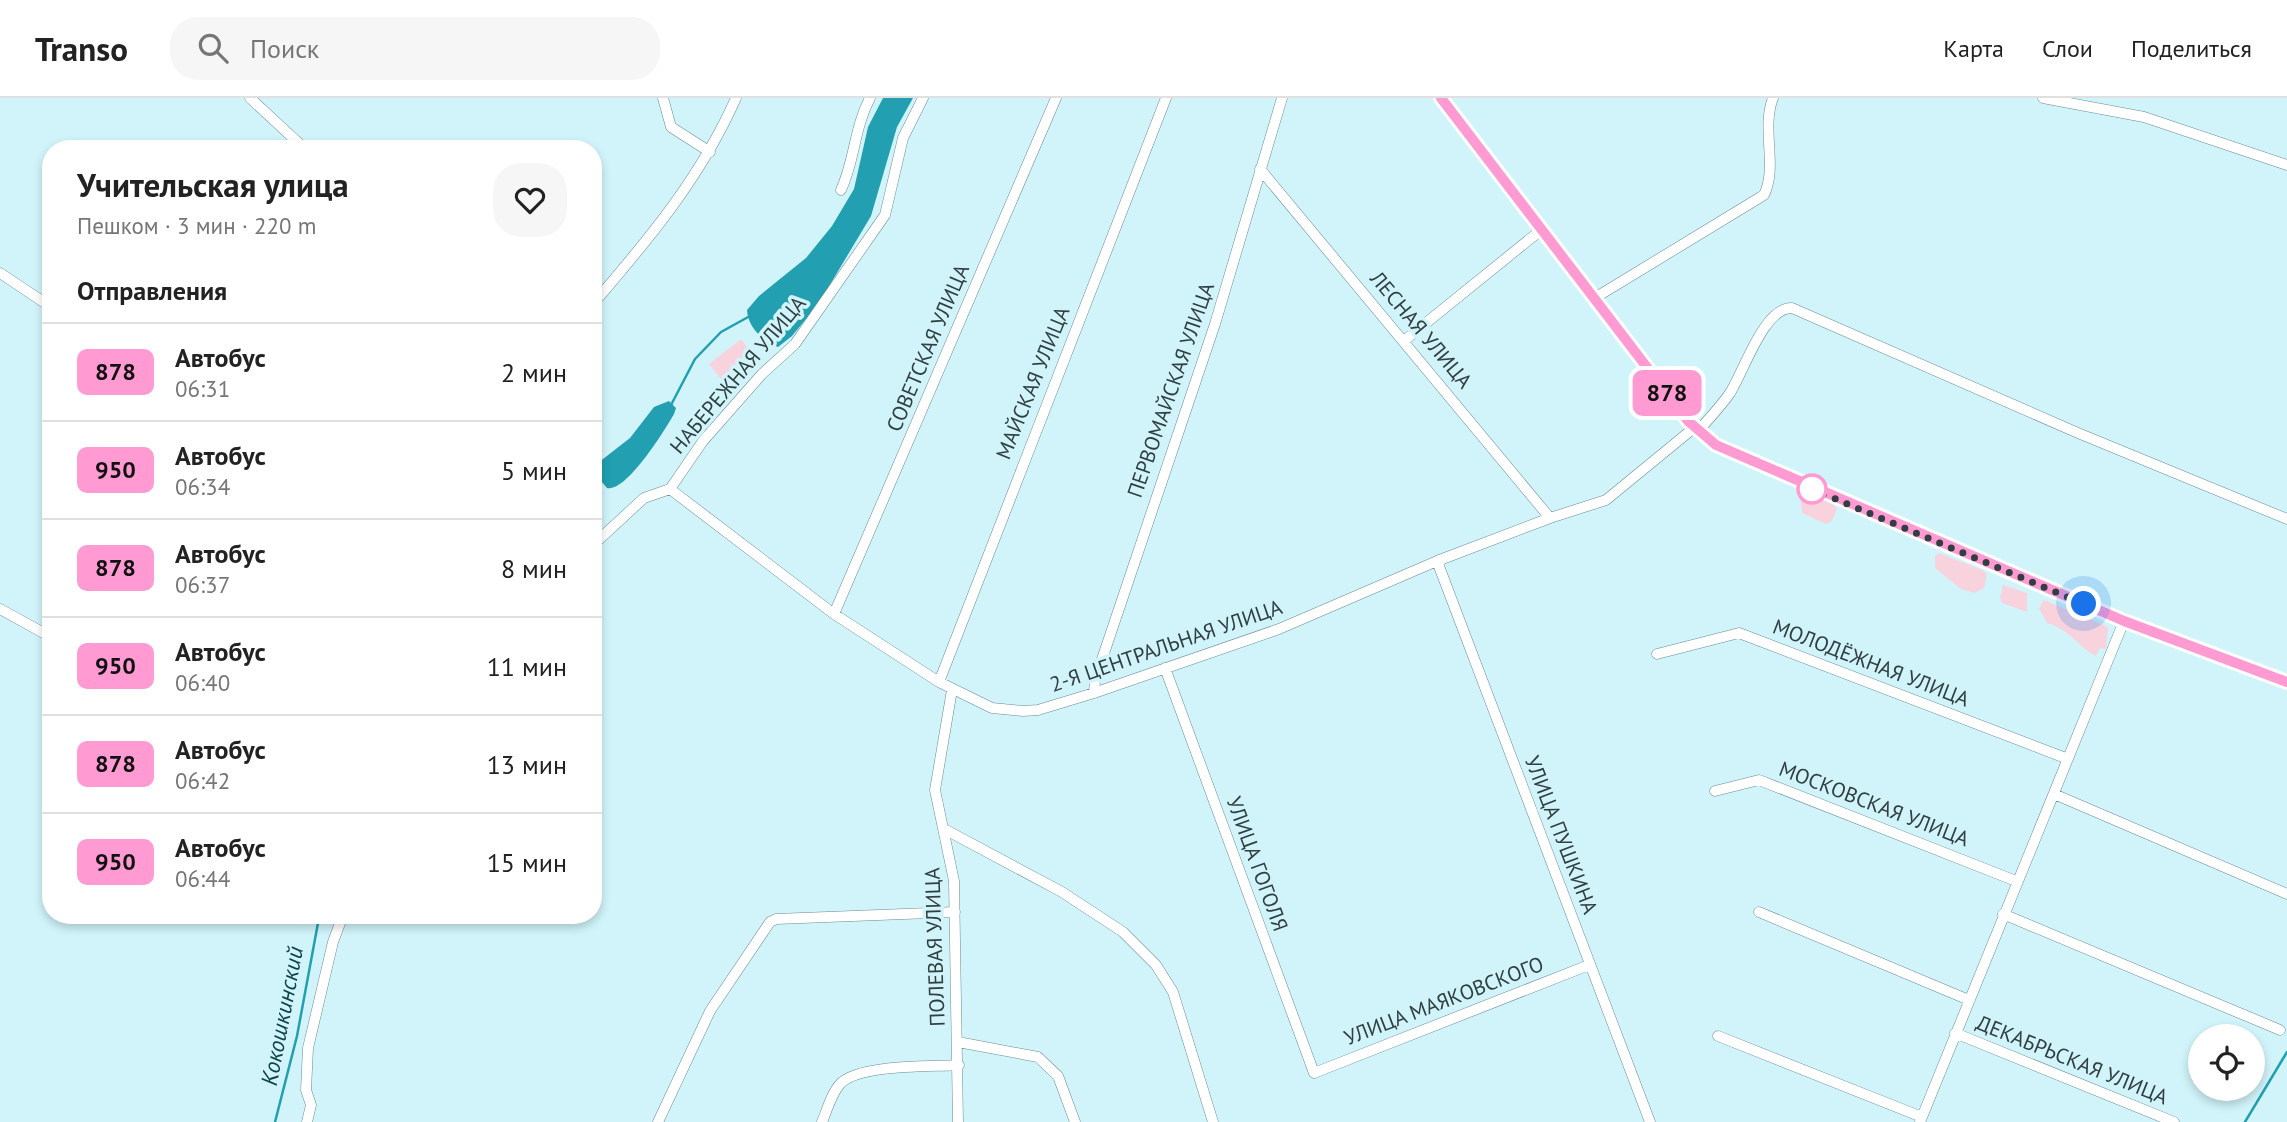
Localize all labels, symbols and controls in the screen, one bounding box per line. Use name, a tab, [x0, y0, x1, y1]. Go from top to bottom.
search box	[170, 17, 660, 80]
text: Transo	[35, 27, 128, 70]
icon: search	[194, 29, 232, 67]
text: Поиск	[250, 32, 319, 65]
text: Карта	[1943, 33, 2004, 64]
text: Слои	[2042, 33, 2093, 64]
text: Поделиться	[2131, 33, 2252, 64]
text: Учительская улица	[77, 163, 349, 206]
button: heart	[493, 163, 567, 237]
text: Пешком · 3 мин · 220 m	[77, 211, 316, 240]
street label: СОВЕТСКАЯ УЛИЦА	[880, 259, 975, 436]
street label: ЛЕСНАЯ УЛИЦА	[1364, 265, 1479, 394]
text: Отправления	[77, 274, 227, 307]
street label: ПЕРВОМАЙСКАЯ УЛИЦА	[1121, 278, 1220, 501]
street label: НАБЕРЕЖНАЯ УЛИЦА	[664, 290, 812, 459]
street label: МАЙСКАЯ УЛИЦА	[990, 302, 1076, 463]
text: Автобус	[175, 341, 266, 374]
text: 878	[95, 356, 136, 387]
text: 2 мин	[501, 356, 567, 389]
line badge: 878	[1627, 370, 1707, 416]
text: 06:31	[175, 374, 230, 403]
text: 878	[1647, 377, 1687, 408]
text: Автобус	[175, 439, 266, 472]
text: 950	[95, 454, 136, 485]
text: 5 мин	[501, 454, 567, 487]
text: 06:34	[175, 472, 230, 501]
unlabelled marker	[1797, 474, 1827, 504]
text: Автобус	[175, 537, 266, 570]
text: 878	[95, 552, 136, 583]
text: 8 мин	[501, 552, 567, 585]
text: 06:37	[175, 570, 230, 599]
your location	[2066, 586, 2101, 621]
street label: 2-Я ЦЕНТРАЛЬНАЯ УЛИЦА	[1046, 593, 1286, 698]
street label: МОЛОДЁЖНАЯ УЛИЦА	[1769, 613, 1974, 713]
text: Автобус	[175, 635, 266, 668]
text: 950	[95, 650, 136, 681]
text: 11 мин	[487, 650, 567, 683]
text: 06:40	[175, 668, 230, 697]
text: Автобус	[175, 733, 266, 766]
text: 878	[95, 748, 136, 779]
text: 13 мин	[487, 748, 567, 781]
street label: УЛИЦА ПУШКИНА	[1519, 752, 1604, 918]
street label: МОСКОВСКАЯ УЛИЦА	[1775, 755, 1974, 852]
text: 06:42	[175, 766, 230, 795]
street label: УЛИЦА ГОГОЛЯ	[1221, 793, 1294, 935]
text: Автобус	[175, 831, 266, 864]
text: 950	[95, 846, 136, 877]
text: 15 мин	[487, 846, 567, 879]
text: 06:44	[175, 864, 230, 893]
street label: ПОЛЕВАЯ УЛИЦА	[918, 866, 951, 1027]
water label: Кокошкинский	[254, 944, 309, 1088]
street label: УЛИЦА МАЯКОВСКОГО	[1340, 950, 1547, 1051]
street label: ДЕКАБРЬСКАЯ УЛИЦА	[1972, 1009, 2173, 1111]
map controls	[2188, 1024, 2265, 1101]
button: locate	[2188, 1024, 2265, 1101]

